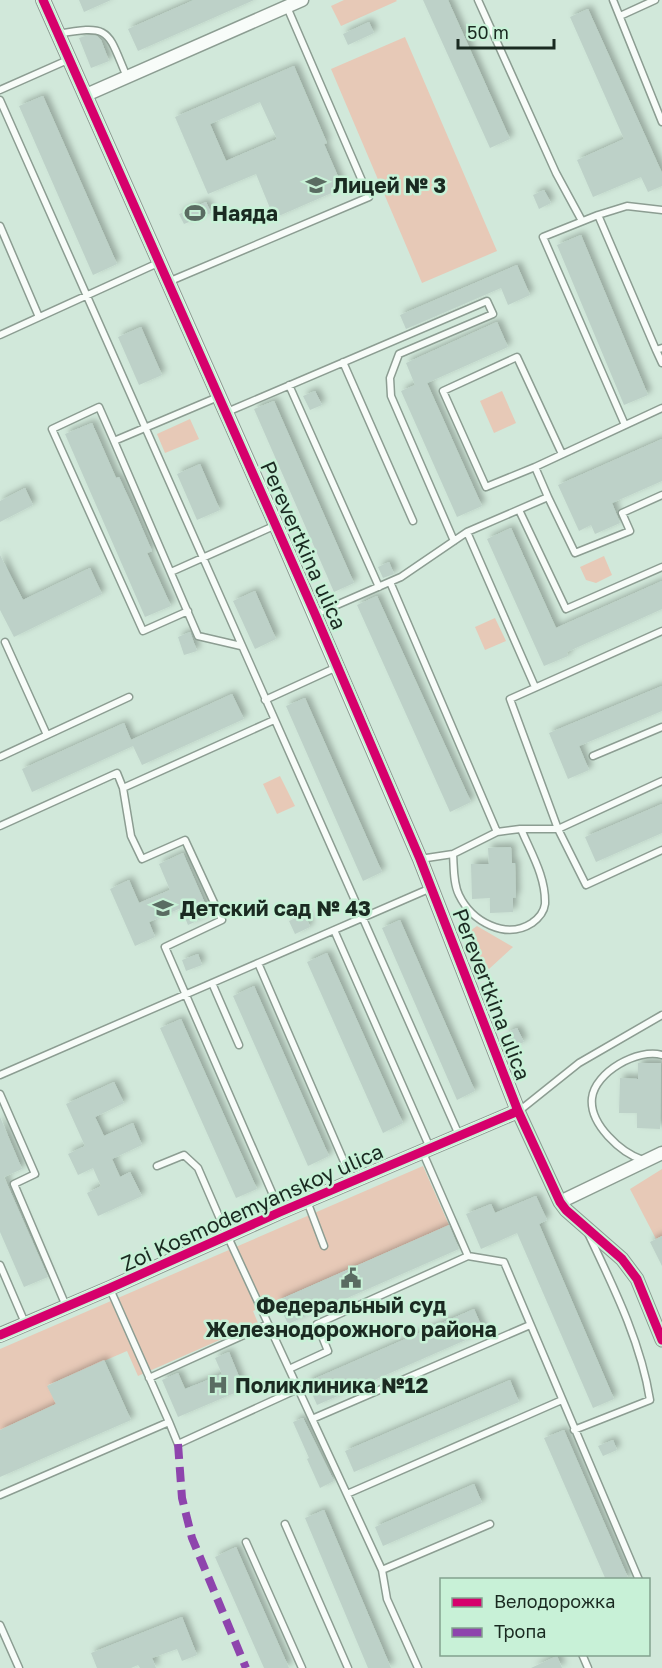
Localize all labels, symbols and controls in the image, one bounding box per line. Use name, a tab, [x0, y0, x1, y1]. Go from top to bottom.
scale bar	[458, 12, 554, 50]
text: 50 m	[467, 21, 509, 43]
place label: Лицей № 3	[333, 172, 446, 198]
school or university icon: Лицей № 3	[304, 173, 328, 197]
place label: Наяда	[212, 200, 278, 226]
sports icon: Наяда	[183, 201, 207, 225]
street label: Perevertkina ulica	[255, 457, 353, 633]
place label: Детский сад № 43	[180, 895, 371, 921]
school or university icon: Детский сад № 43	[151, 896, 175, 920]
street label: Perevertkina ulica	[447, 904, 537, 1084]
street label: Zoi Kosmodemyanskoy ulica	[117, 1137, 387, 1277]
public building icon: Федеральный суд Железнодорожного района	[339, 1266, 363, 1290]
place label: Федеральный суд Железнодорожного района	[205, 1292, 497, 1342]
place label: Поликлиника №12	[235, 1372, 428, 1398]
hospital icon: Поликлиника №12	[206, 1373, 230, 1397]
legend	[440, 1578, 650, 1656]
text: Велодорожка	[494, 1590, 615, 1612]
text: Тропа	[494, 1620, 546, 1642]

